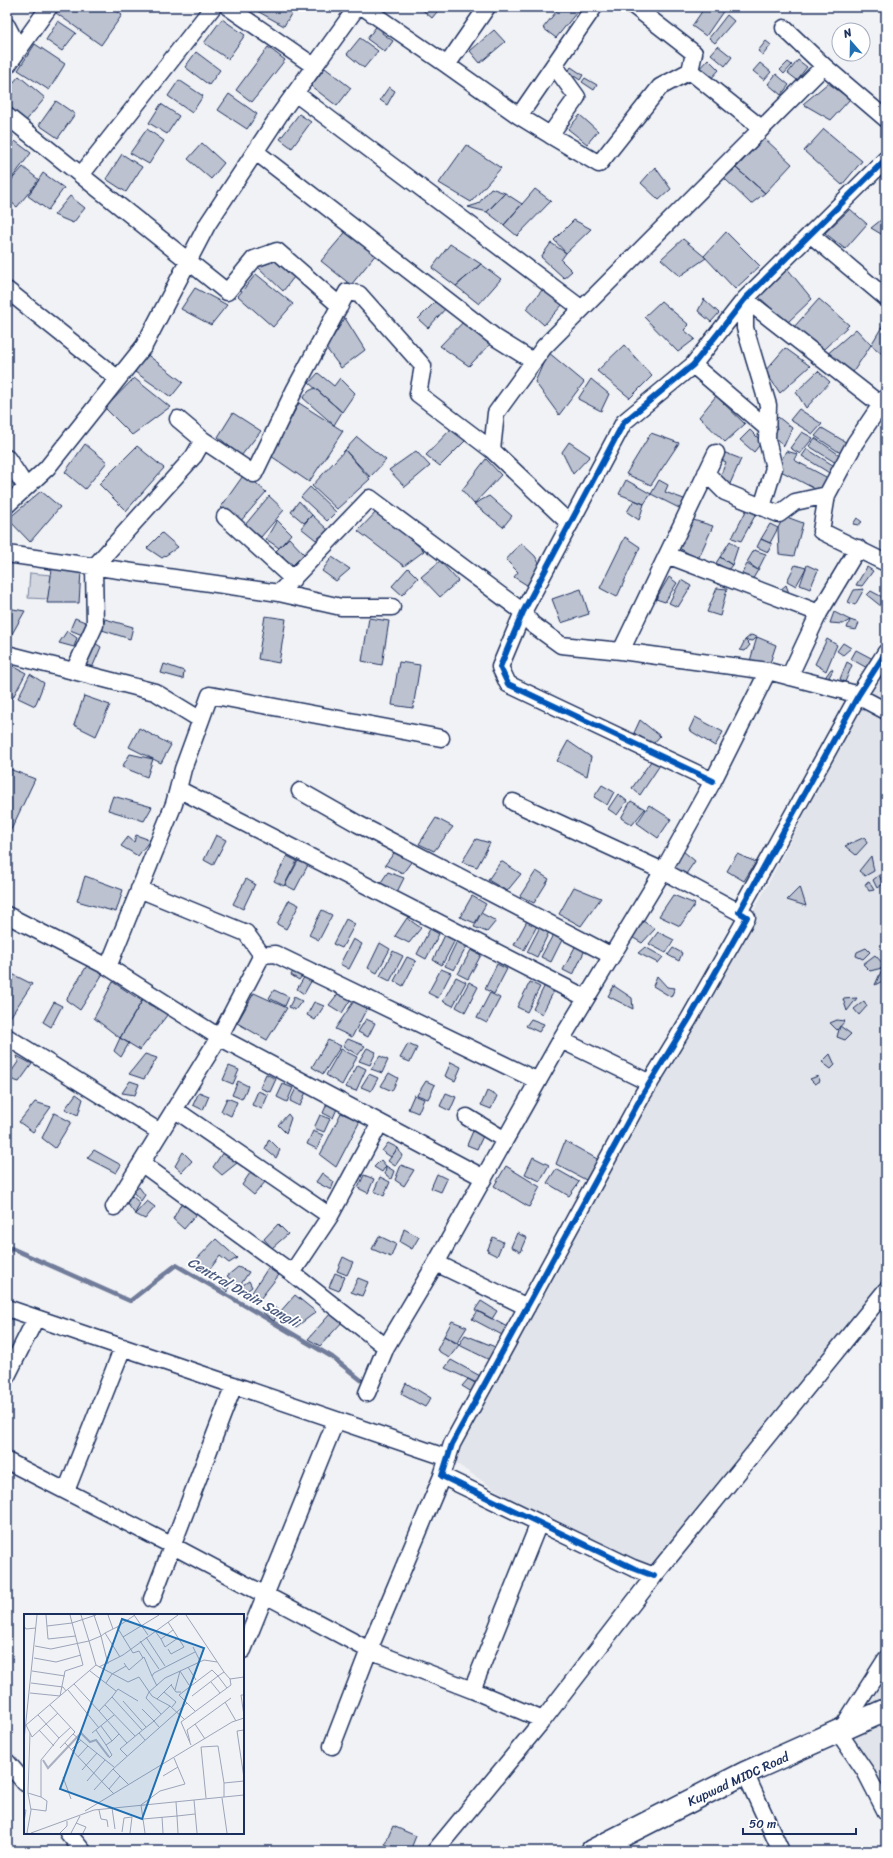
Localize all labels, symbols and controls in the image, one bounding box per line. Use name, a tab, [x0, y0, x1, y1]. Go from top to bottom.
north arrow	[831, 22, 871, 62]
text: N	[840, 23, 855, 44]
water label: Central Drain Sangli	[183, 1250, 306, 1336]
inset map	[24, 1614, 244, 1834]
street label: Kupwad MIDC Road	[683, 1745, 794, 1813]
scale bar	[743, 1810, 856, 1836]
text: 50 m	[749, 1813, 776, 1835]

